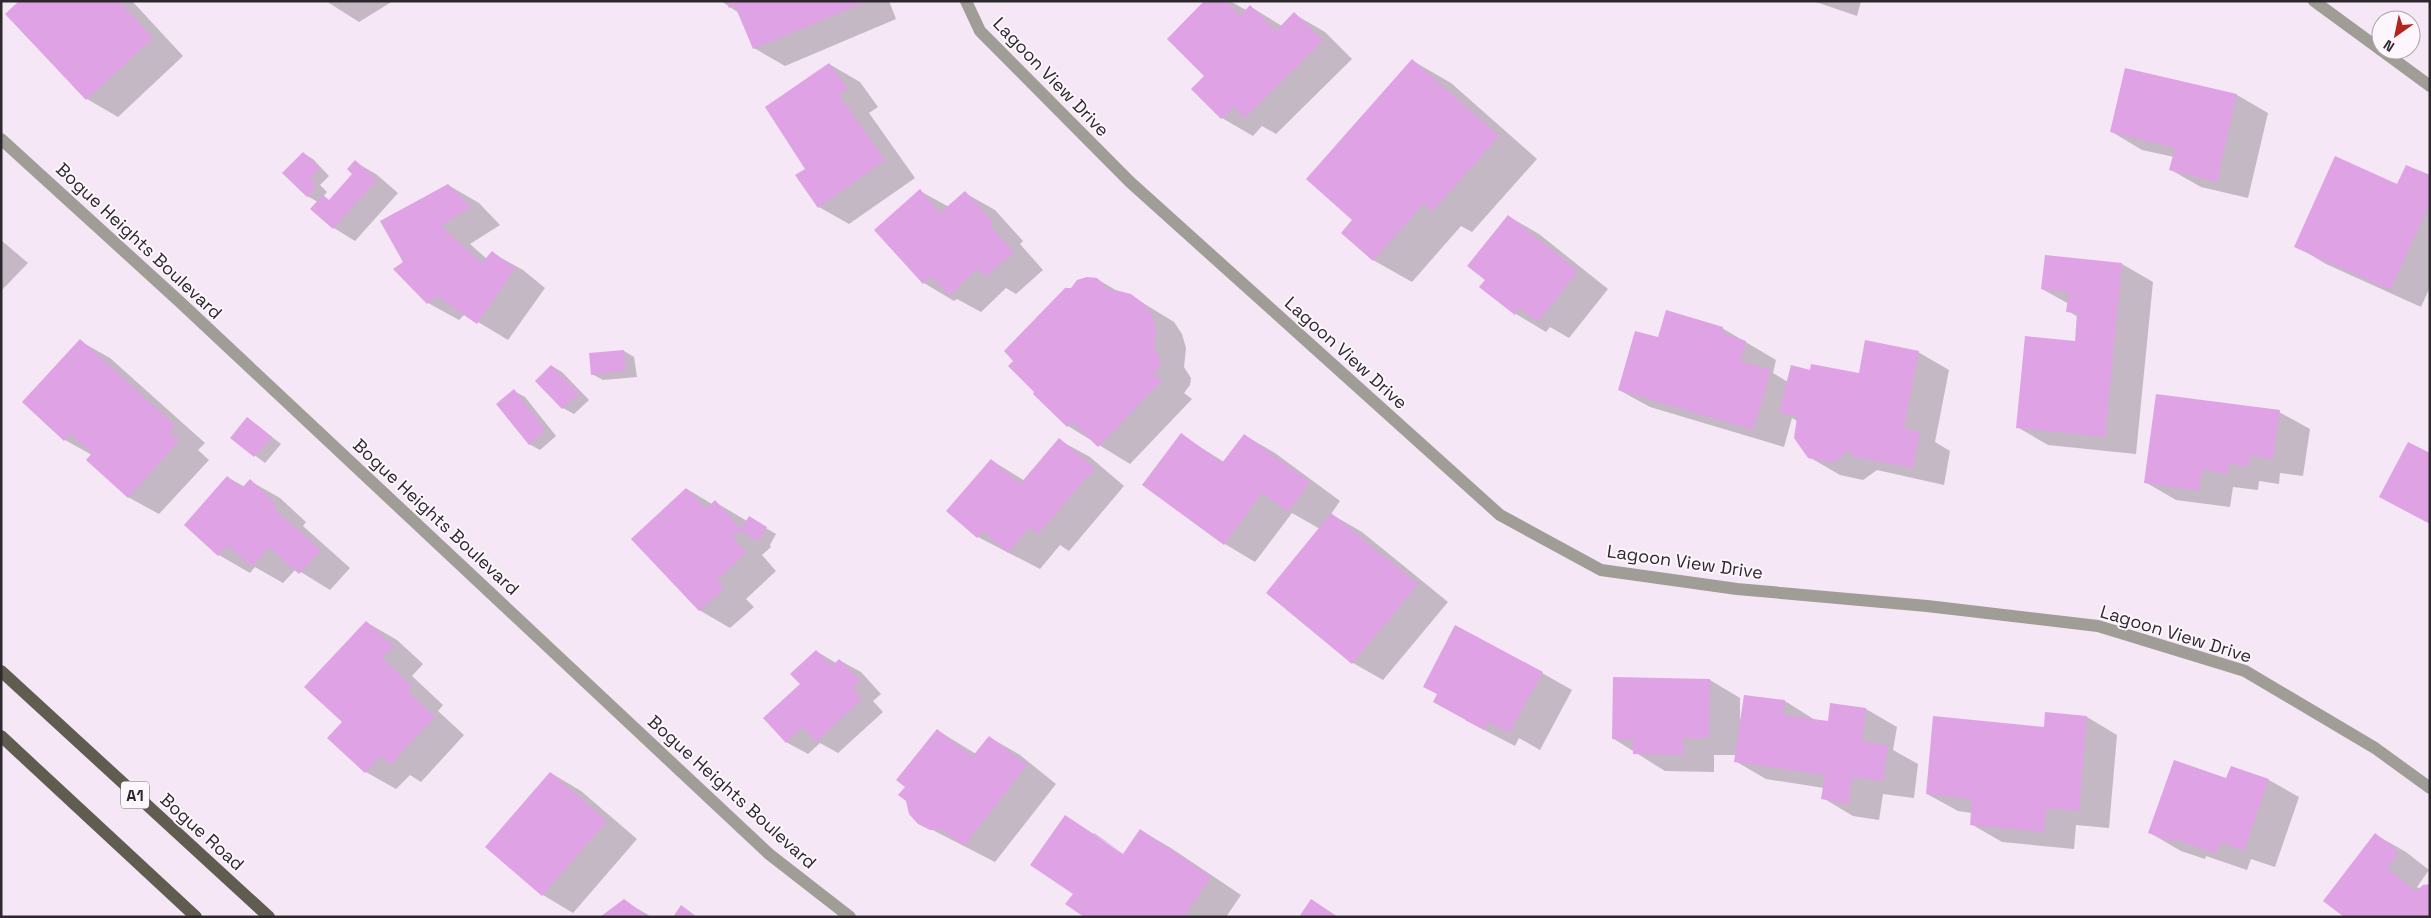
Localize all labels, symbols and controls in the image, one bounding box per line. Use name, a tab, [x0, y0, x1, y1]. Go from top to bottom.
north arrow	[2371, 10, 2421, 60]
street label: Lagoon View Drive	[988, 12, 1114, 141]
text: N	[2380, 36, 2398, 56]
street label: Bogue Heights Boulevard	[51, 158, 227, 324]
street label: Lagoon View Drive	[1280, 291, 1412, 414]
street label: Bogue Heights Boulevard	[348, 434, 524, 600]
street label: Lagoon View Drive	[1606, 539, 1765, 584]
street label: Lagoon View Drive	[2098, 600, 2255, 668]
street label: Bogue Heights Boulevard	[643, 710, 821, 873]
road number: A1	[121, 782, 149, 808]
street label: Bogue Road	[156, 788, 249, 875]

